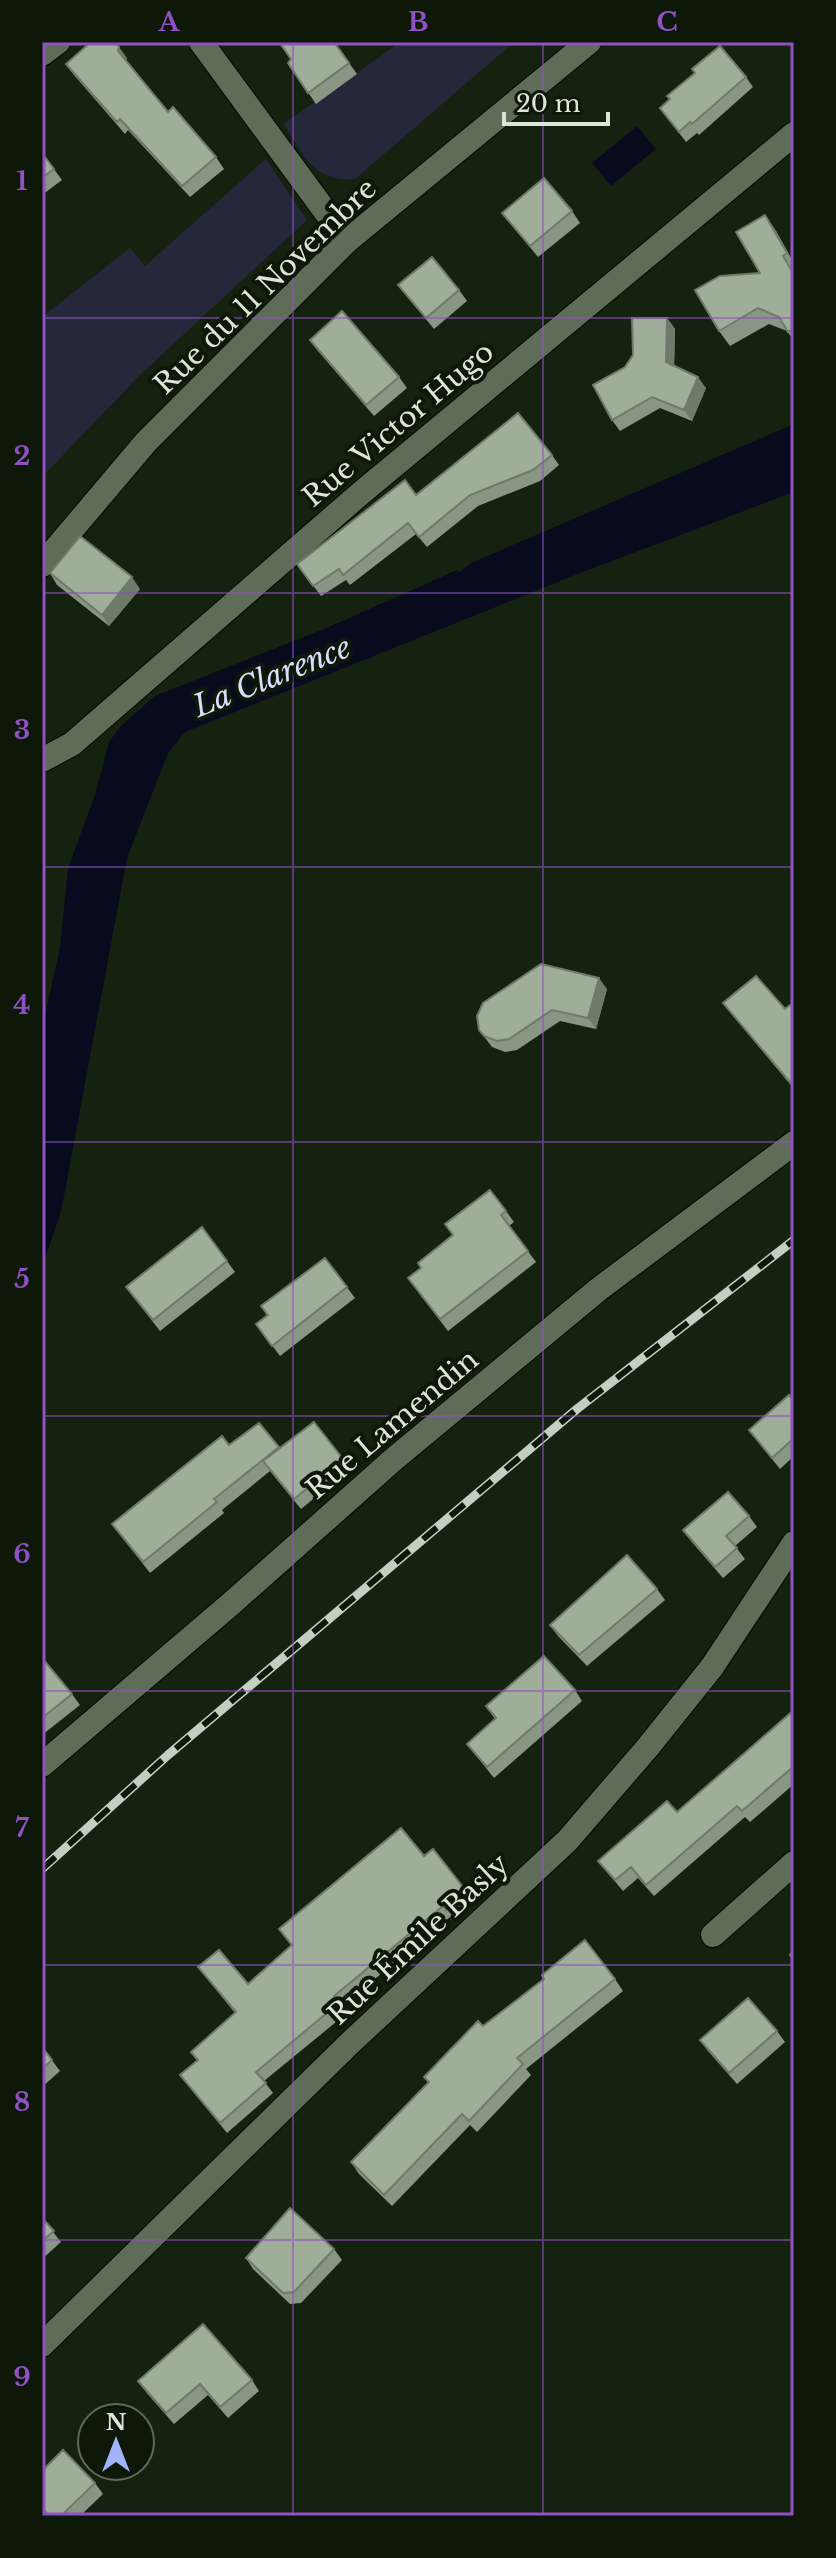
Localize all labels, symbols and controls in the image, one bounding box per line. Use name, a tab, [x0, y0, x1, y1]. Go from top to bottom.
text: A	[157, 6, 180, 38]
text: B	[408, 6, 428, 38]
text: C	[656, 6, 678, 38]
scale bar	[504, 76, 608, 126]
text: 20 m	[516, 89, 581, 118]
text: 1	[16, 165, 28, 197]
street label: Rue du 11 Novembre	[147, 171, 384, 402]
street label: Rue Victor Hugo	[296, 334, 501, 514]
text: 2	[14, 440, 30, 472]
water label: La Clarence	[187, 628, 356, 725]
text: 3	[14, 714, 30, 746]
text: 4	[13, 989, 31, 1021]
text: 5	[14, 1263, 30, 1295]
street label: Rue Lamendin	[299, 1342, 486, 1507]
text: 6	[13, 1538, 31, 1570]
text: 7	[15, 1812, 29, 1844]
street label: Rue Émile Basly	[321, 1847, 516, 2032]
text: 8	[14, 2086, 30, 2118]
text: 9	[13, 2361, 31, 2393]
north arrow	[76, 2402, 156, 2482]
text: N	[106, 2409, 127, 2436]

